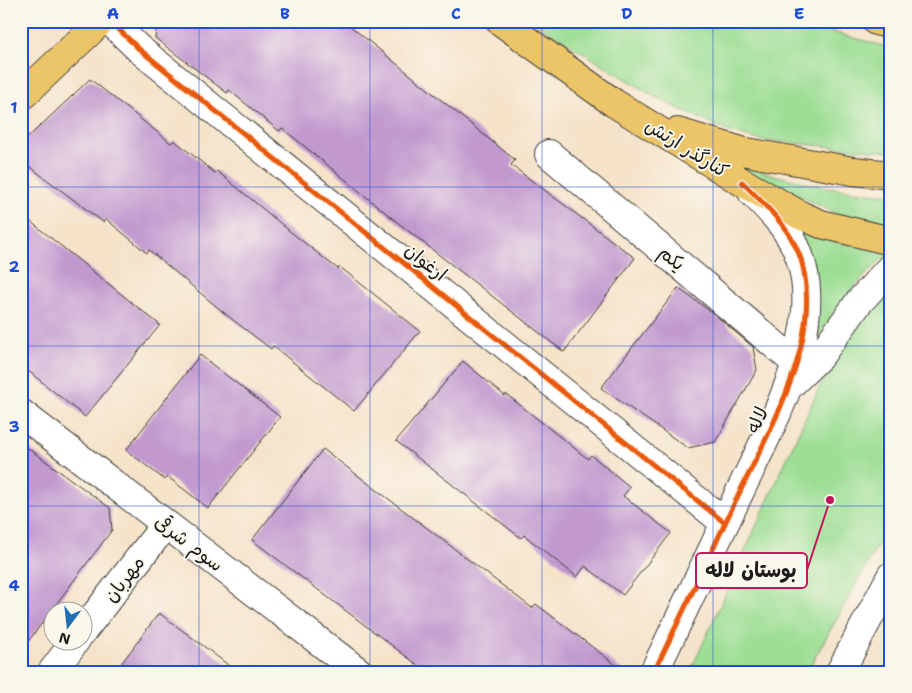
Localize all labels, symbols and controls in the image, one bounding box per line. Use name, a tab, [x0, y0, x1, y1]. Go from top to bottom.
text: A	[107, 3, 119, 24]
text: B	[280, 3, 290, 24]
text: C	[451, 3, 461, 24]
text: D	[621, 3, 633, 24]
text: E	[794, 3, 804, 24]
text: 1	[10, 97, 18, 118]
street label: کنارگذر ارتش	[641, 113, 733, 183]
street label: ارغوان	[400, 237, 452, 287]
street label: یکم	[652, 240, 690, 278]
text: 2	[8, 256, 20, 277]
street label: لاله	[740, 403, 774, 437]
text: 3	[8, 416, 20, 437]
street label: سوم شرقی	[148, 509, 228, 579]
street label: مهربان	[98, 551, 150, 607]
callout: بوستان لاله	[696, 553, 807, 588]
text: بوستان لاله	[705, 557, 797, 583]
text: 4	[8, 575, 20, 596]
north arrow	[42, 600, 92, 650]
text: N	[57, 628, 72, 649]

